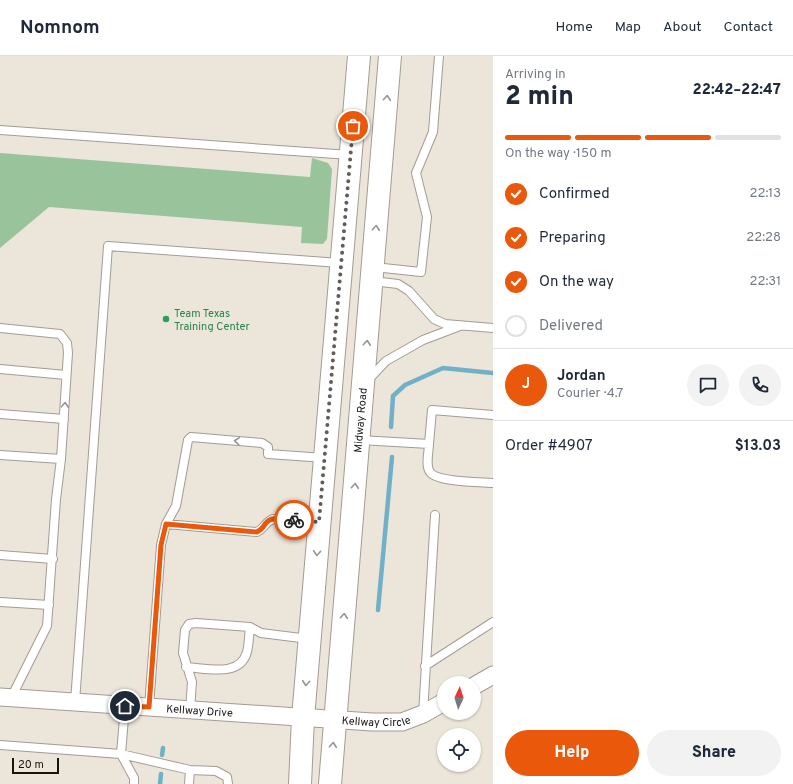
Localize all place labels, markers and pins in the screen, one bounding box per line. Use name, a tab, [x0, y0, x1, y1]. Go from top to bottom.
pin	[336, 109, 370, 143]
place label: Team Texas Training Center	[174, 307, 251, 334]
marker: Team Texas Training Center	[161, 314, 171, 324]
pin	[108, 689, 142, 723]

